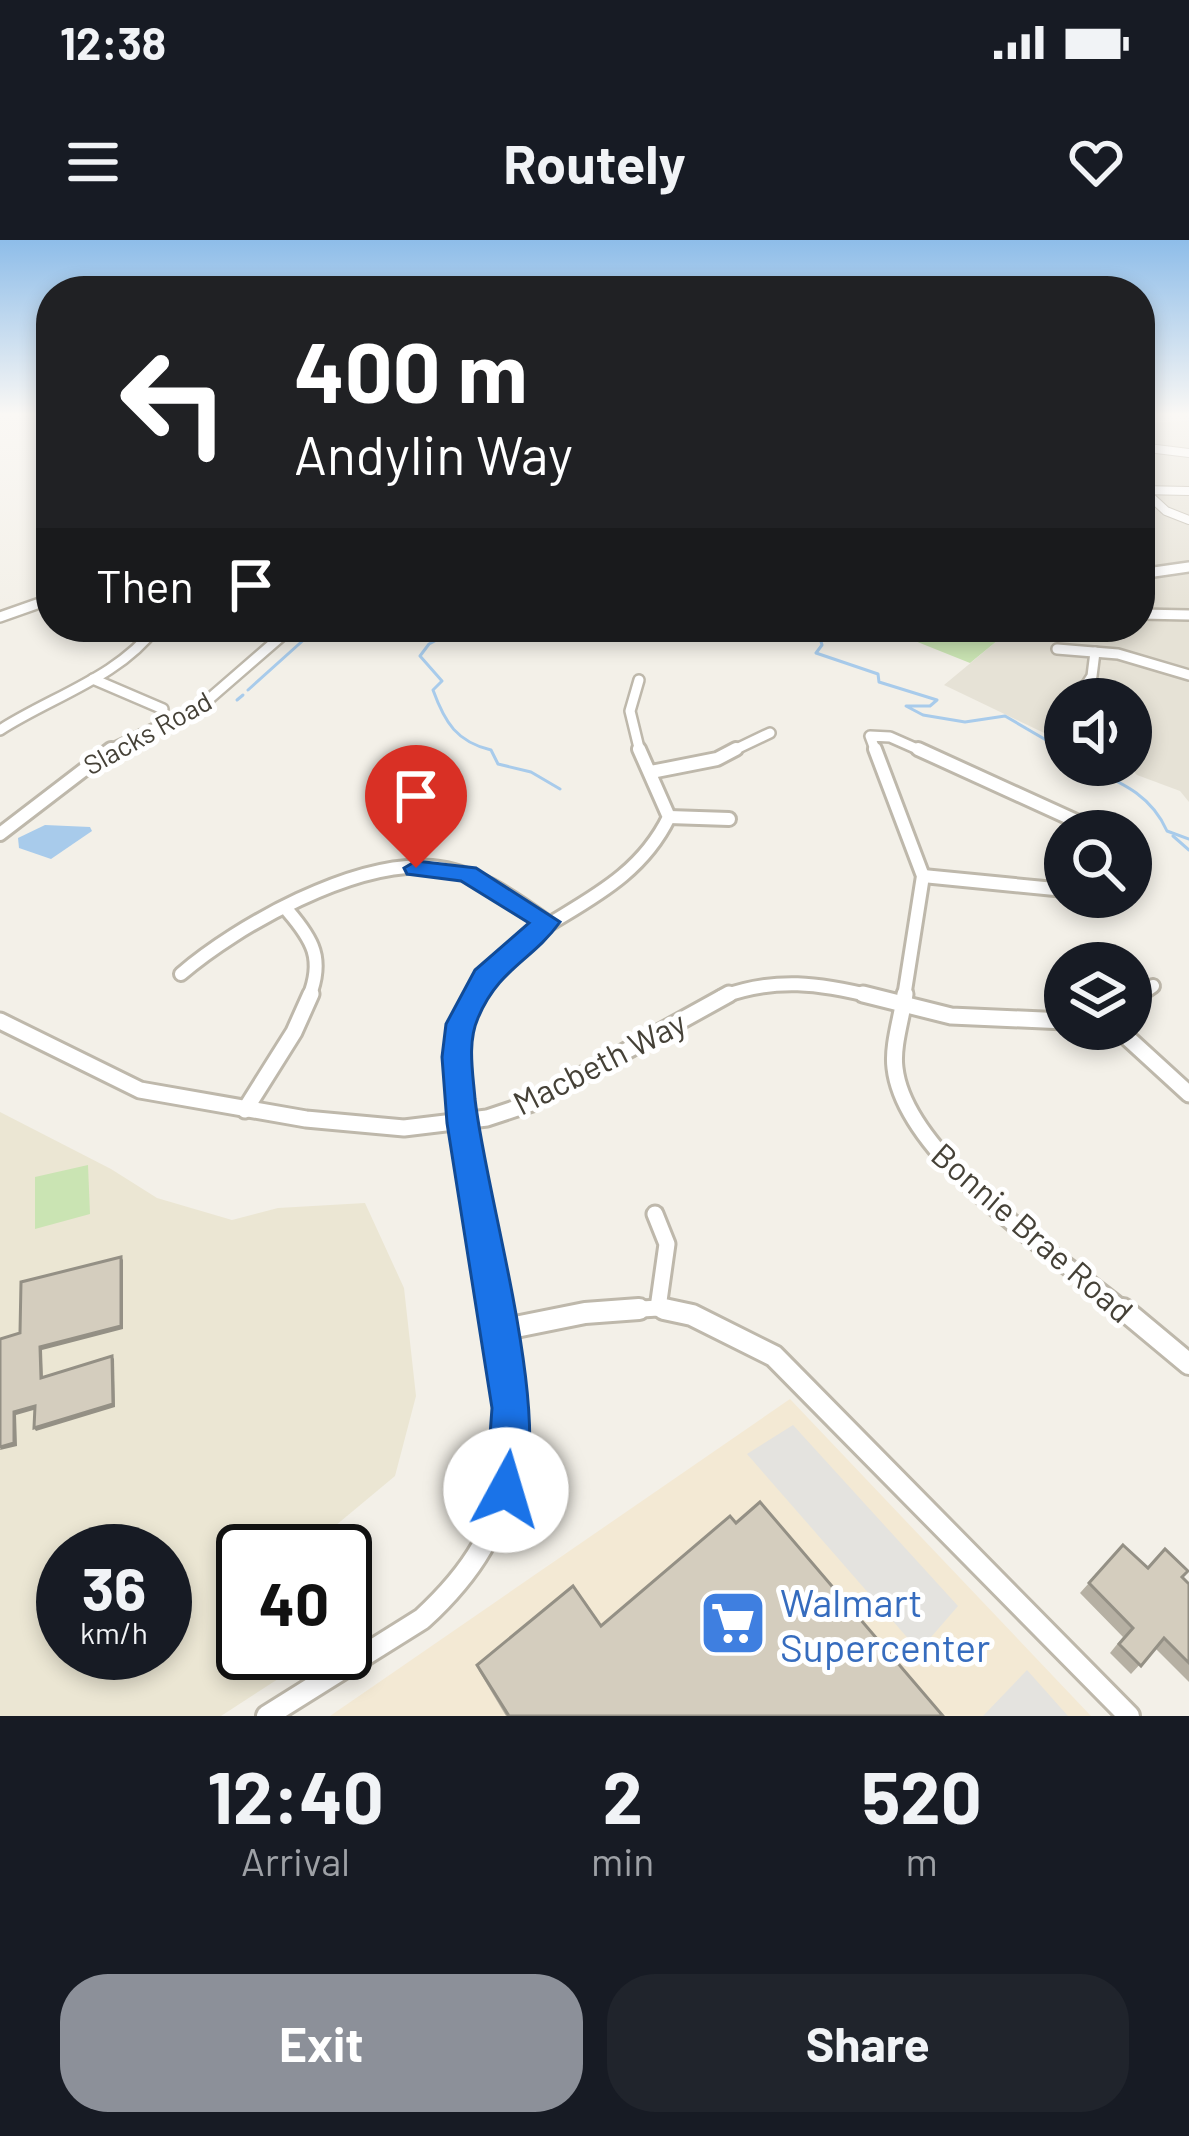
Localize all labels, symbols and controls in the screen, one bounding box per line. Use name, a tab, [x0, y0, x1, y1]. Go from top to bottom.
text: 12:38	[60, 15, 166, 69]
icon: menu	[60, 129, 126, 195]
icon: heart	[1063, 129, 1129, 195]
text: Routely	[503, 130, 686, 195]
text: 400 m	[294, 319, 528, 420]
icon: left	[96, 324, 252, 480]
text: Andylin Way	[294, 421, 573, 486]
icon: arrive	[218, 552, 284, 618]
text: Then	[96, 558, 194, 612]
map controls	[1044, 678, 1152, 1050]
button: sound	[1044, 678, 1152, 786]
street label: Slacks Road	[77, 684, 217, 780]
pin	[365, 745, 467, 868]
icon: arrive	[383, 763, 449, 829]
button: search	[1044, 810, 1152, 918]
button: layers	[1044, 942, 1152, 1050]
street label: Macbeth Way	[506, 1001, 692, 1123]
street label: Bonnie Brae Road	[924, 1134, 1142, 1330]
position arrow	[443, 1427, 569, 1553]
speed limit sign: 40	[216, 1524, 372, 1680]
text: 36	[82, 1551, 146, 1623]
place label: Walmart Supercenter	[780, 1578, 990, 1670]
supermarket icon: Walmart Supercenter	[698, 1588, 768, 1658]
text: km/h	[80, 1614, 148, 1650]
text: 12:40	[207, 1752, 384, 1838]
text: 2	[603, 1752, 643, 1838]
text: 520	[862, 1752, 982, 1838]
text: Arrival	[241, 1837, 350, 1884]
text: min	[591, 1837, 654, 1884]
text: m	[906, 1837, 938, 1884]
button: Exit	[60, 1974, 583, 2112]
button: Share	[607, 1974, 1129, 2112]

